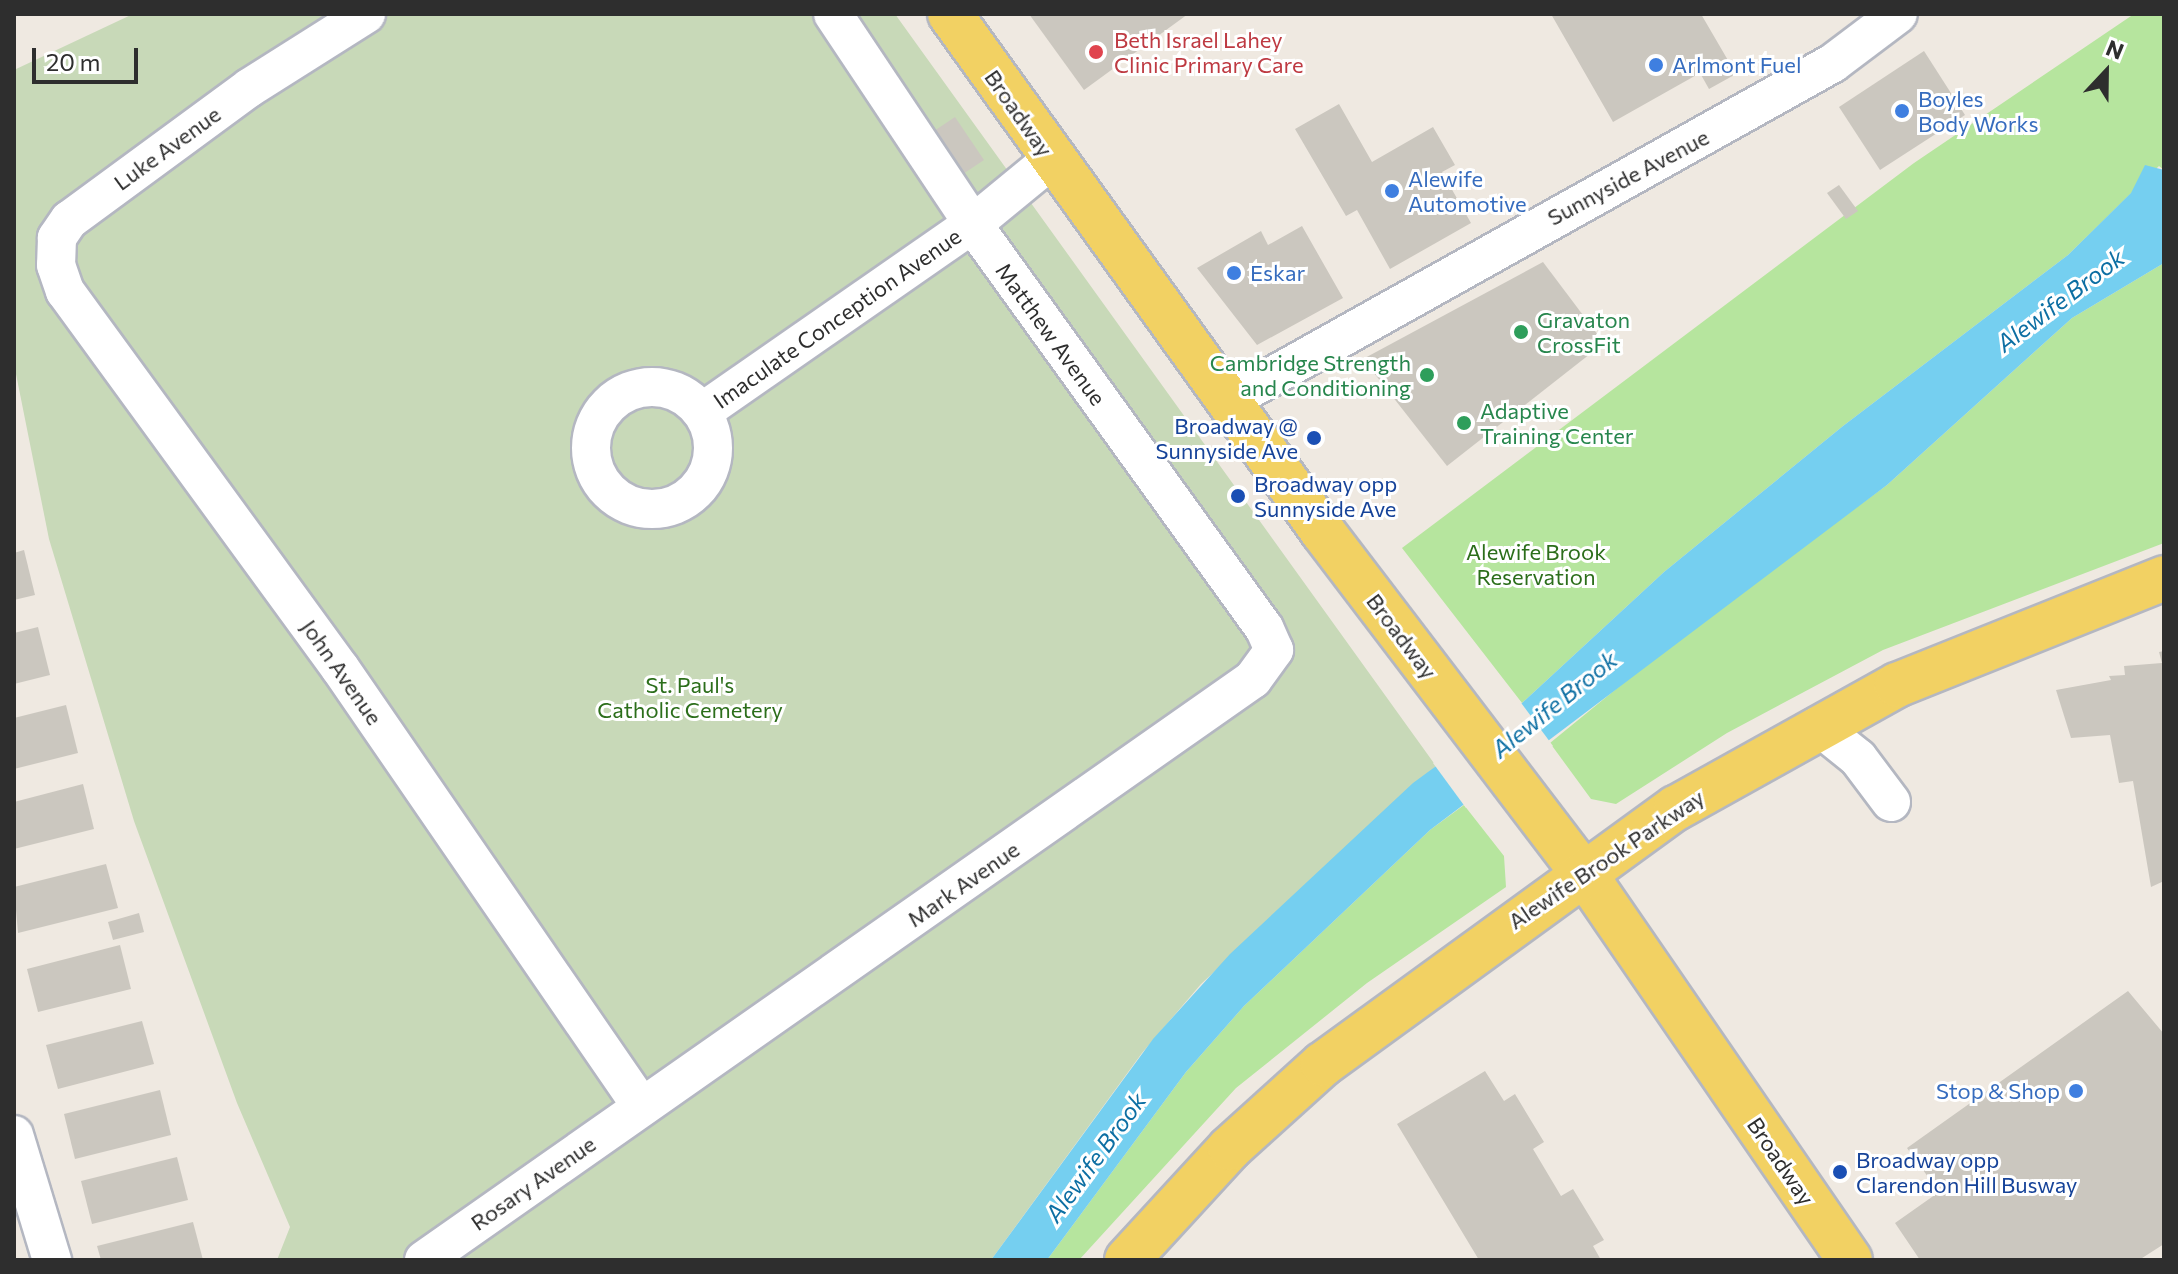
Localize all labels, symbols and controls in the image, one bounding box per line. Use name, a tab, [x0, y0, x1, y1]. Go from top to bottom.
place label: Beth Israel Lahey Clinic Primary Care	[1114, 26, 1304, 78]
scale bar	[36, 32, 142, 82]
north arrow	[2066, 32, 2146, 112]
text: N	[2102, 34, 2128, 65]
marker: Beth Israel Lahey Clinic Primary Care	[1085, 41, 1107, 63]
text: 20 m	[46, 47, 100, 76]
place label: Arlmont Fuel	[1672, 52, 1802, 78]
marker: Arlmont Fuel	[1647, 56, 1665, 74]
street label: Broadway	[980, 64, 1058, 162]
place label: Boyles Body Works	[1918, 85, 2038, 136]
street label: Luke Avenue	[108, 100, 226, 196]
marker: Boyles Body Works	[1893, 102, 1911, 120]
street label: Sunnyside Avenue	[1543, 123, 1713, 231]
place label: Alewife Automotive	[1408, 165, 1527, 216]
marker: Alewife Automotive	[1383, 182, 1401, 200]
street label: Imaculate Conception Avenue	[708, 222, 966, 414]
water label: Alewife Brook	[1990, 242, 2130, 358]
street label: Matthew Avenue	[991, 258, 1111, 410]
place label: Eskar	[1250, 260, 1305, 286]
marker: Eskar	[1225, 264, 1243, 282]
place label: Gravaton CrossFit	[1537, 306, 1630, 358]
marker: Gravaton CrossFit	[1512, 323, 1530, 341]
place label: Cambridge Strength and Conditioning	[1210, 349, 1411, 400]
marker: Cambridge Strength and Conditioning	[1418, 366, 1436, 384]
place label: Adaptive Training Center	[1480, 397, 1634, 448]
place label: Broadway @ Sunnyside Ave	[1156, 412, 1298, 464]
marker: Adaptive Training Center	[1455, 414, 1473, 432]
marker: Broadway @ Sunnyside Ave	[1305, 429, 1323, 447]
place label: Broadway opp Sunnyside Ave	[1254, 470, 1397, 522]
marker: Broadway opp Sunnyside Ave	[1229, 487, 1247, 505]
park label: Alewife Brook Reservation	[1466, 538, 1606, 590]
street label: Broadway	[1361, 588, 1443, 684]
street label: John Avenue	[296, 614, 388, 730]
water label: Alewife Brook	[1486, 645, 1622, 763]
park label: St. Paul's Catholic Cemetery	[597, 671, 783, 722]
street label: Alewife Brook Parkway	[1503, 784, 1709, 934]
street label: Mark Avenue	[902, 836, 1024, 932]
place label: Stop & Shop	[1936, 1078, 2060, 1104]
marker: Stop & Shop	[2067, 1082, 2085, 1100]
water label: Alewife Brook	[1038, 1087, 1152, 1227]
street label: Broadway	[1742, 1112, 1820, 1210]
street label: Rosary Avenue	[466, 1130, 600, 1236]
place label: Broadway opp Clarendon Hill Busway	[1856, 1146, 2077, 1198]
marker: Broadway opp Clarendon Hill Busway	[1831, 1163, 1849, 1181]

